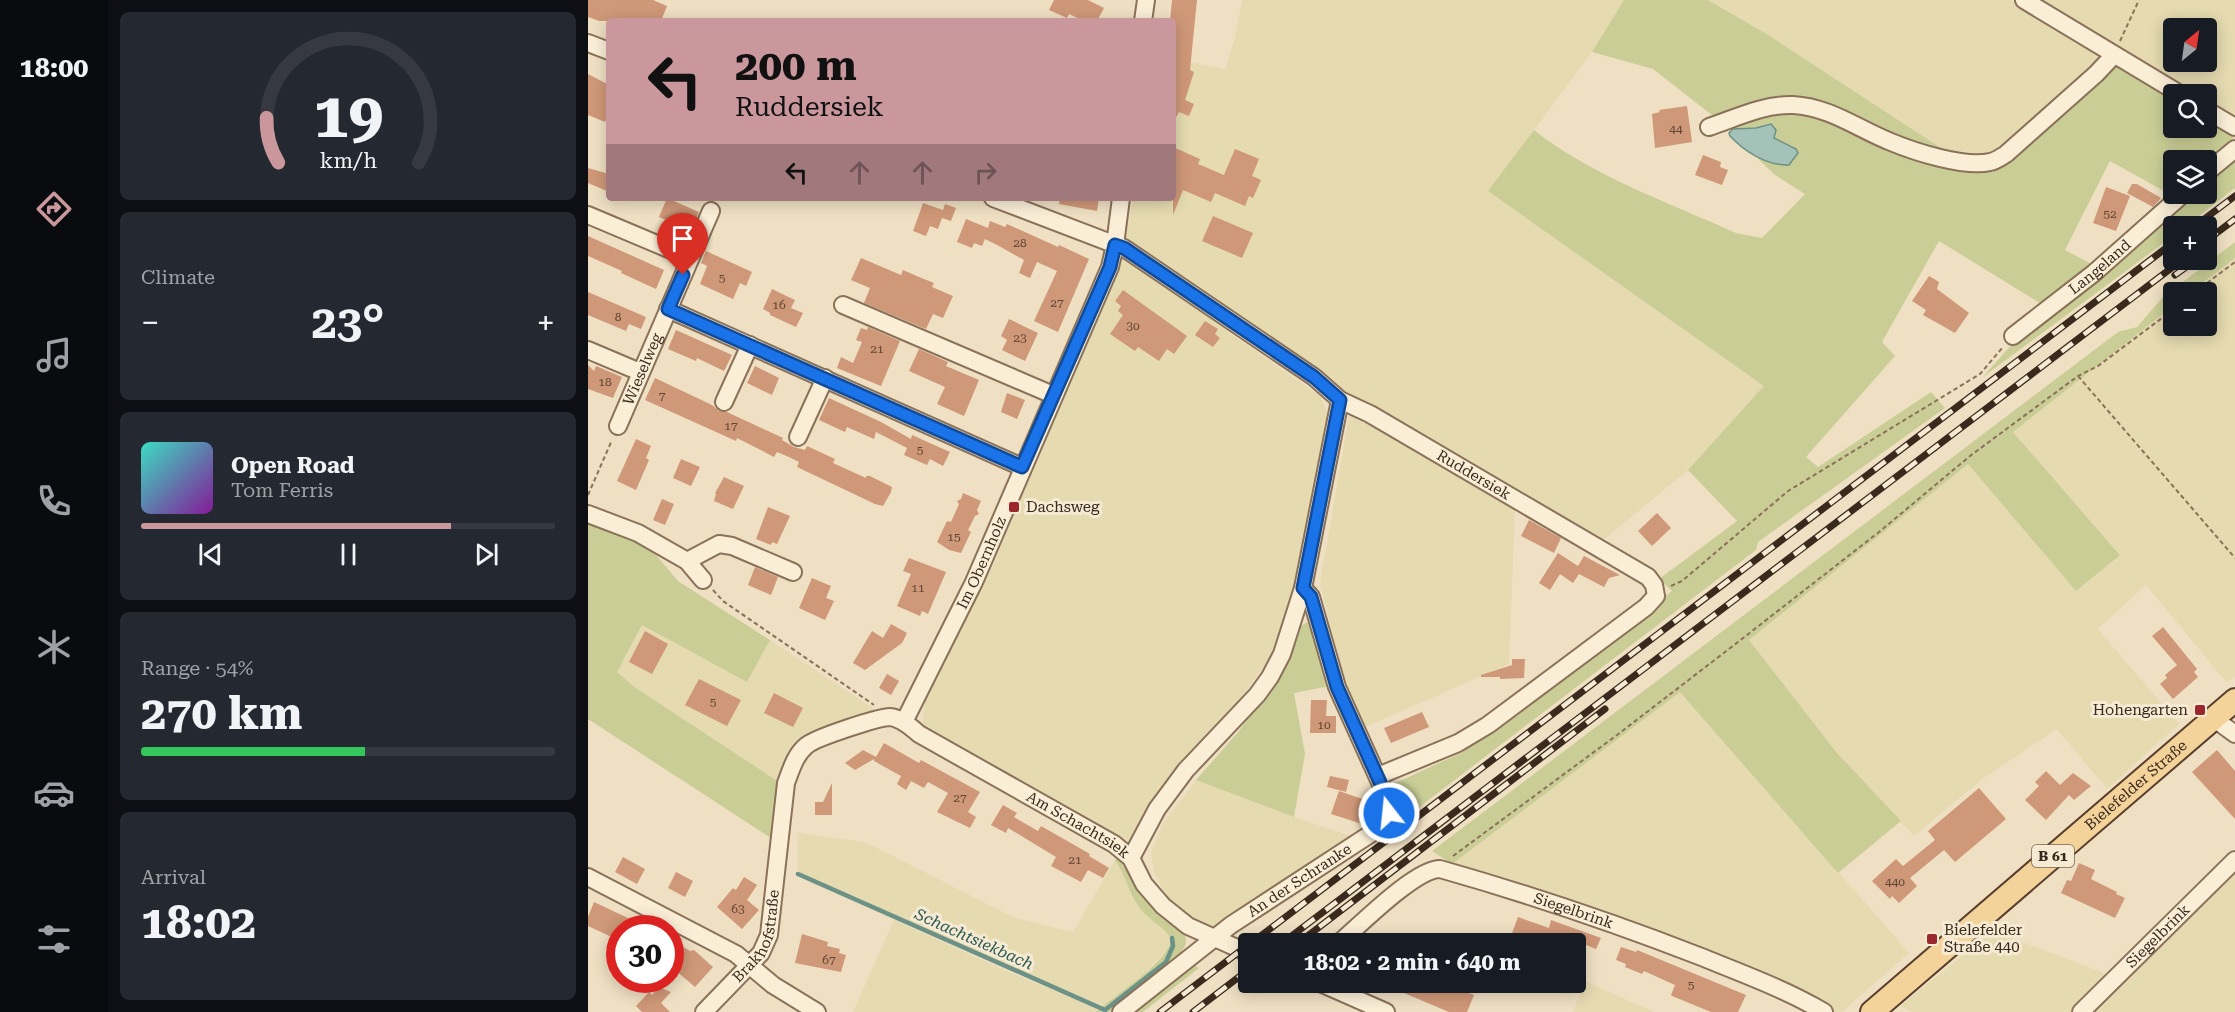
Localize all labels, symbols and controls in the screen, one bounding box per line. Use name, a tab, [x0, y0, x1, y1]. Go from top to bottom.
north arrow	[2163, 18, 2217, 72]
map controls	[2163, 18, 2217, 336]
text: 200 m	[735, 41, 857, 90]
icon: left	[636, 42, 714, 120]
text: 18:00	[20, 52, 88, 84]
text: 19	[313, 79, 383, 152]
button: search	[2163, 84, 2217, 138]
text: Ruddersiek	[735, 91, 884, 123]
house number: 44	[1669, 122, 1683, 136]
text: km/h	[319, 148, 377, 173]
button: layers	[2163, 150, 2217, 204]
icon: left	[780, 156, 813, 189]
icon: ahead	[843, 156, 876, 189]
icon: ahead	[906, 156, 939, 189]
icon: right	[969, 156, 1002, 189]
icon: directions	[33, 188, 75, 230]
house number: 52	[2103, 207, 2117, 221]
pin	[657, 213, 708, 275]
button: +	[2163, 216, 2217, 270]
icon: arrive	[666, 222, 699, 255]
street label: Langeland	[2065, 235, 2135, 298]
house number: 28	[1013, 236, 1027, 250]
text: Climate	[141, 265, 215, 289]
house number: 5	[719, 271, 726, 285]
button: −	[2163, 282, 2217, 336]
text: 23°	[312, 296, 384, 349]
house number: 27	[1050, 296, 1064, 310]
house number: 16	[772, 298, 786, 312]
text: −	[141, 303, 159, 342]
text: +	[537, 303, 555, 342]
house number: 8	[615, 310, 622, 324]
house number: 30	[1126, 319, 1140, 333]
street label: Wieselweg	[619, 330, 666, 408]
house number: 23	[1013, 331, 1027, 345]
icon: music	[33, 334, 75, 376]
house number: 21	[870, 342, 884, 356]
house number: 18	[598, 375, 612, 389]
house number: 7	[659, 389, 666, 403]
house number: 17	[724, 419, 738, 433]
house number: 5	[917, 443, 924, 457]
street label: Ruddersiek	[1434, 446, 1514, 504]
text: Open Road	[231, 453, 354, 478]
text: Tom Ferris	[231, 478, 333, 502]
icon: phone	[33, 480, 75, 522]
place label: Dachsweg	[1026, 498, 1100, 516]
marker: Dachsweg	[1007, 500, 1021, 514]
street label: Im Obernholz	[953, 514, 1010, 612]
house number: 15	[947, 530, 961, 544]
icon: previous	[194, 538, 227, 571]
icon: pause	[332, 538, 365, 571]
icon: next	[470, 538, 503, 571]
house number: 11	[911, 581, 925, 595]
icon: climate	[33, 626, 75, 668]
text: Range · 54%	[141, 656, 253, 680]
text: 270 km	[141, 687, 302, 740]
house number: 5	[710, 695, 717, 709]
place label: Hohengarten	[2093, 701, 2188, 719]
marker: Hohengarten	[2193, 703, 2207, 717]
house number: 10	[1317, 718, 1331, 732]
street label: Bielefelder Straße	[2081, 736, 2191, 834]
icon: car	[33, 772, 75, 814]
position arrow	[1357, 781, 1421, 845]
street label: Am Schachtsiek	[1023, 788, 1134, 863]
house number: 27	[953, 791, 967, 805]
street label: An der Schranke	[1244, 840, 1355, 921]
road number: B 61	[2032, 845, 2074, 867]
house number: 21	[1068, 853, 1082, 867]
text: Arrival	[141, 865, 206, 889]
house number: 440	[1885, 875, 1905, 889]
street label: Brakhofstraße	[729, 889, 783, 986]
street label: Siegelbrink	[1532, 889, 1616, 933]
text: 18:02	[141, 896, 256, 949]
street label: Siegelbrink	[2122, 900, 2194, 972]
house number: 63	[731, 902, 745, 916]
water label: Schachtsiekbach	[911, 904, 1036, 974]
speed limit sign: 30	[606, 915, 684, 993]
icon: filters	[33, 918, 75, 960]
place label: Bielefelder Straße 440	[1944, 921, 2022, 956]
marker: Bielefelder Straße 440	[1925, 932, 1939, 946]
text: 18:02 · 2 min · 640 m	[1303, 950, 1521, 975]
house number: 67	[822, 953, 836, 967]
house number: 5	[1688, 978, 1695, 992]

